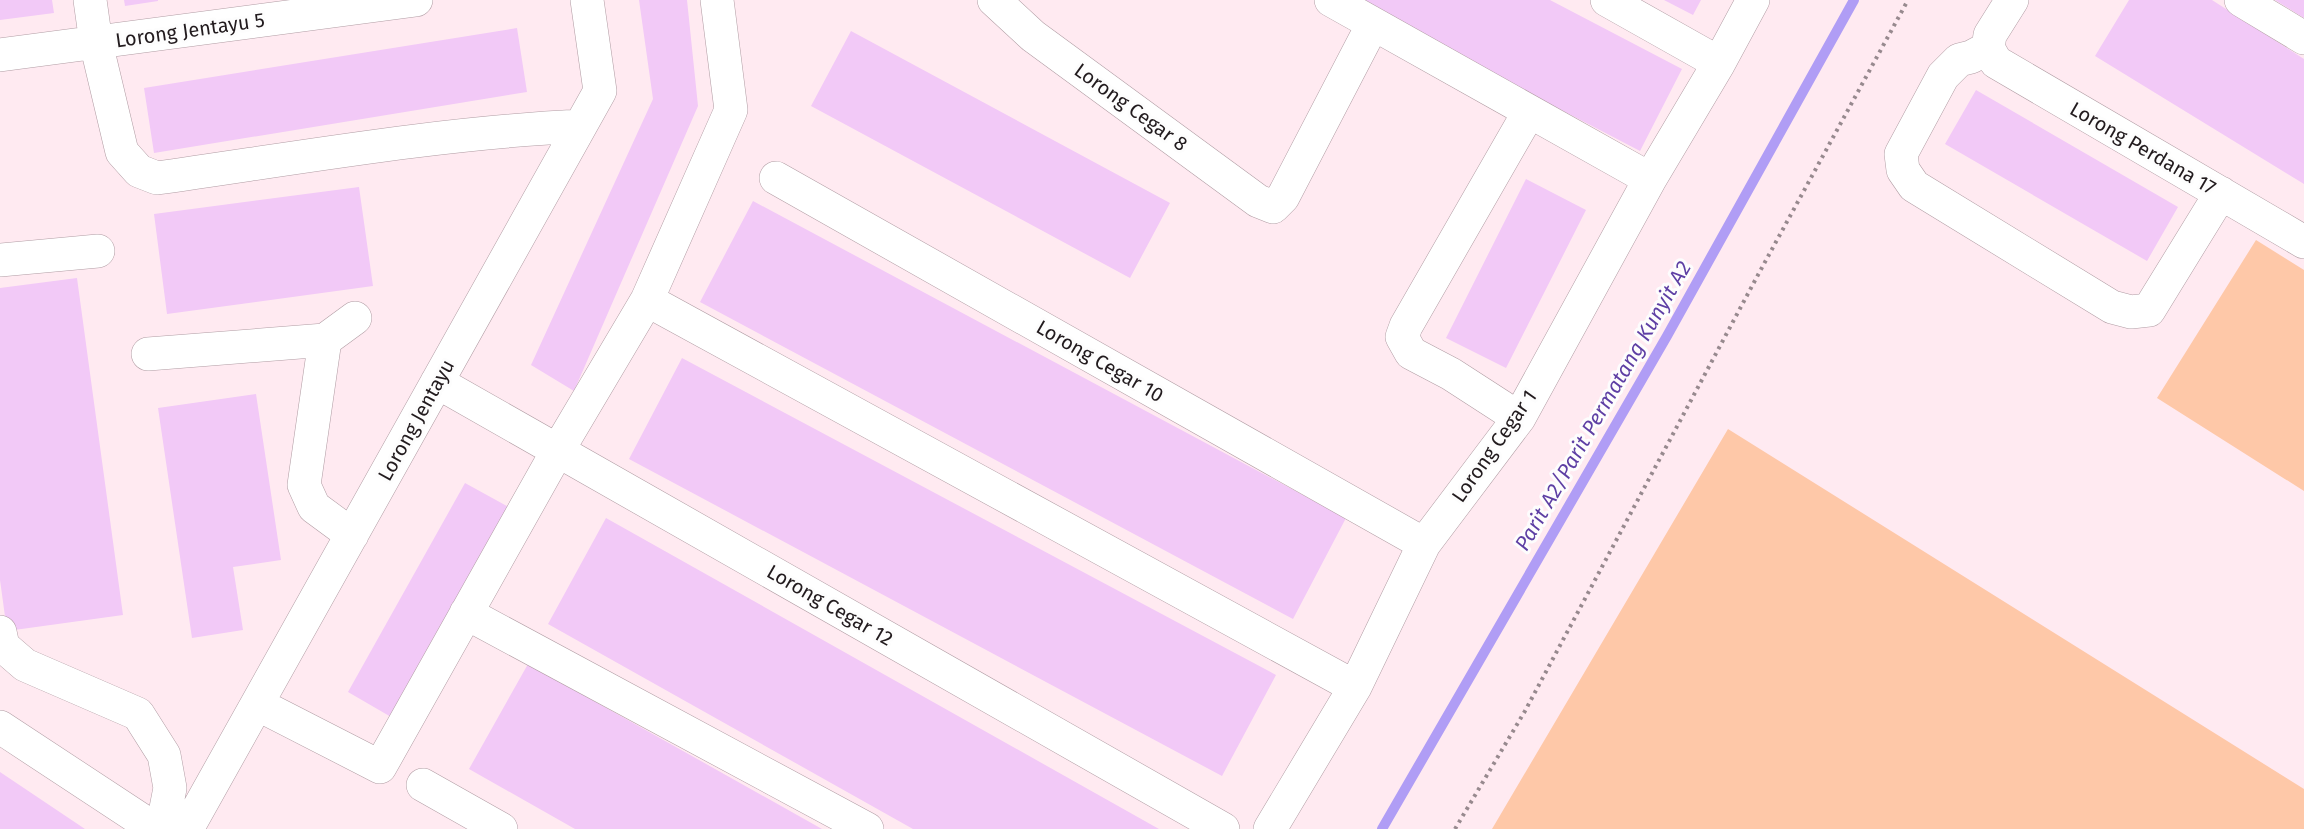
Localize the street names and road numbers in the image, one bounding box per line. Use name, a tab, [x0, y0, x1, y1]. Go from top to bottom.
street label: Lorong Jentayu 5	[114, 8, 266, 52]
street label: Lorong Cegar 8	[1070, 58, 1192, 156]
street label: Lorong Perdana 17	[2066, 96, 2220, 200]
street label: Lorong Cegar 10	[1032, 315, 1168, 407]
street label: Lorong Jentayu	[373, 355, 459, 485]
street label: Lorong Cegar 1	[1446, 385, 1542, 507]
street label: Lorong Cegar 12	[763, 559, 897, 651]

